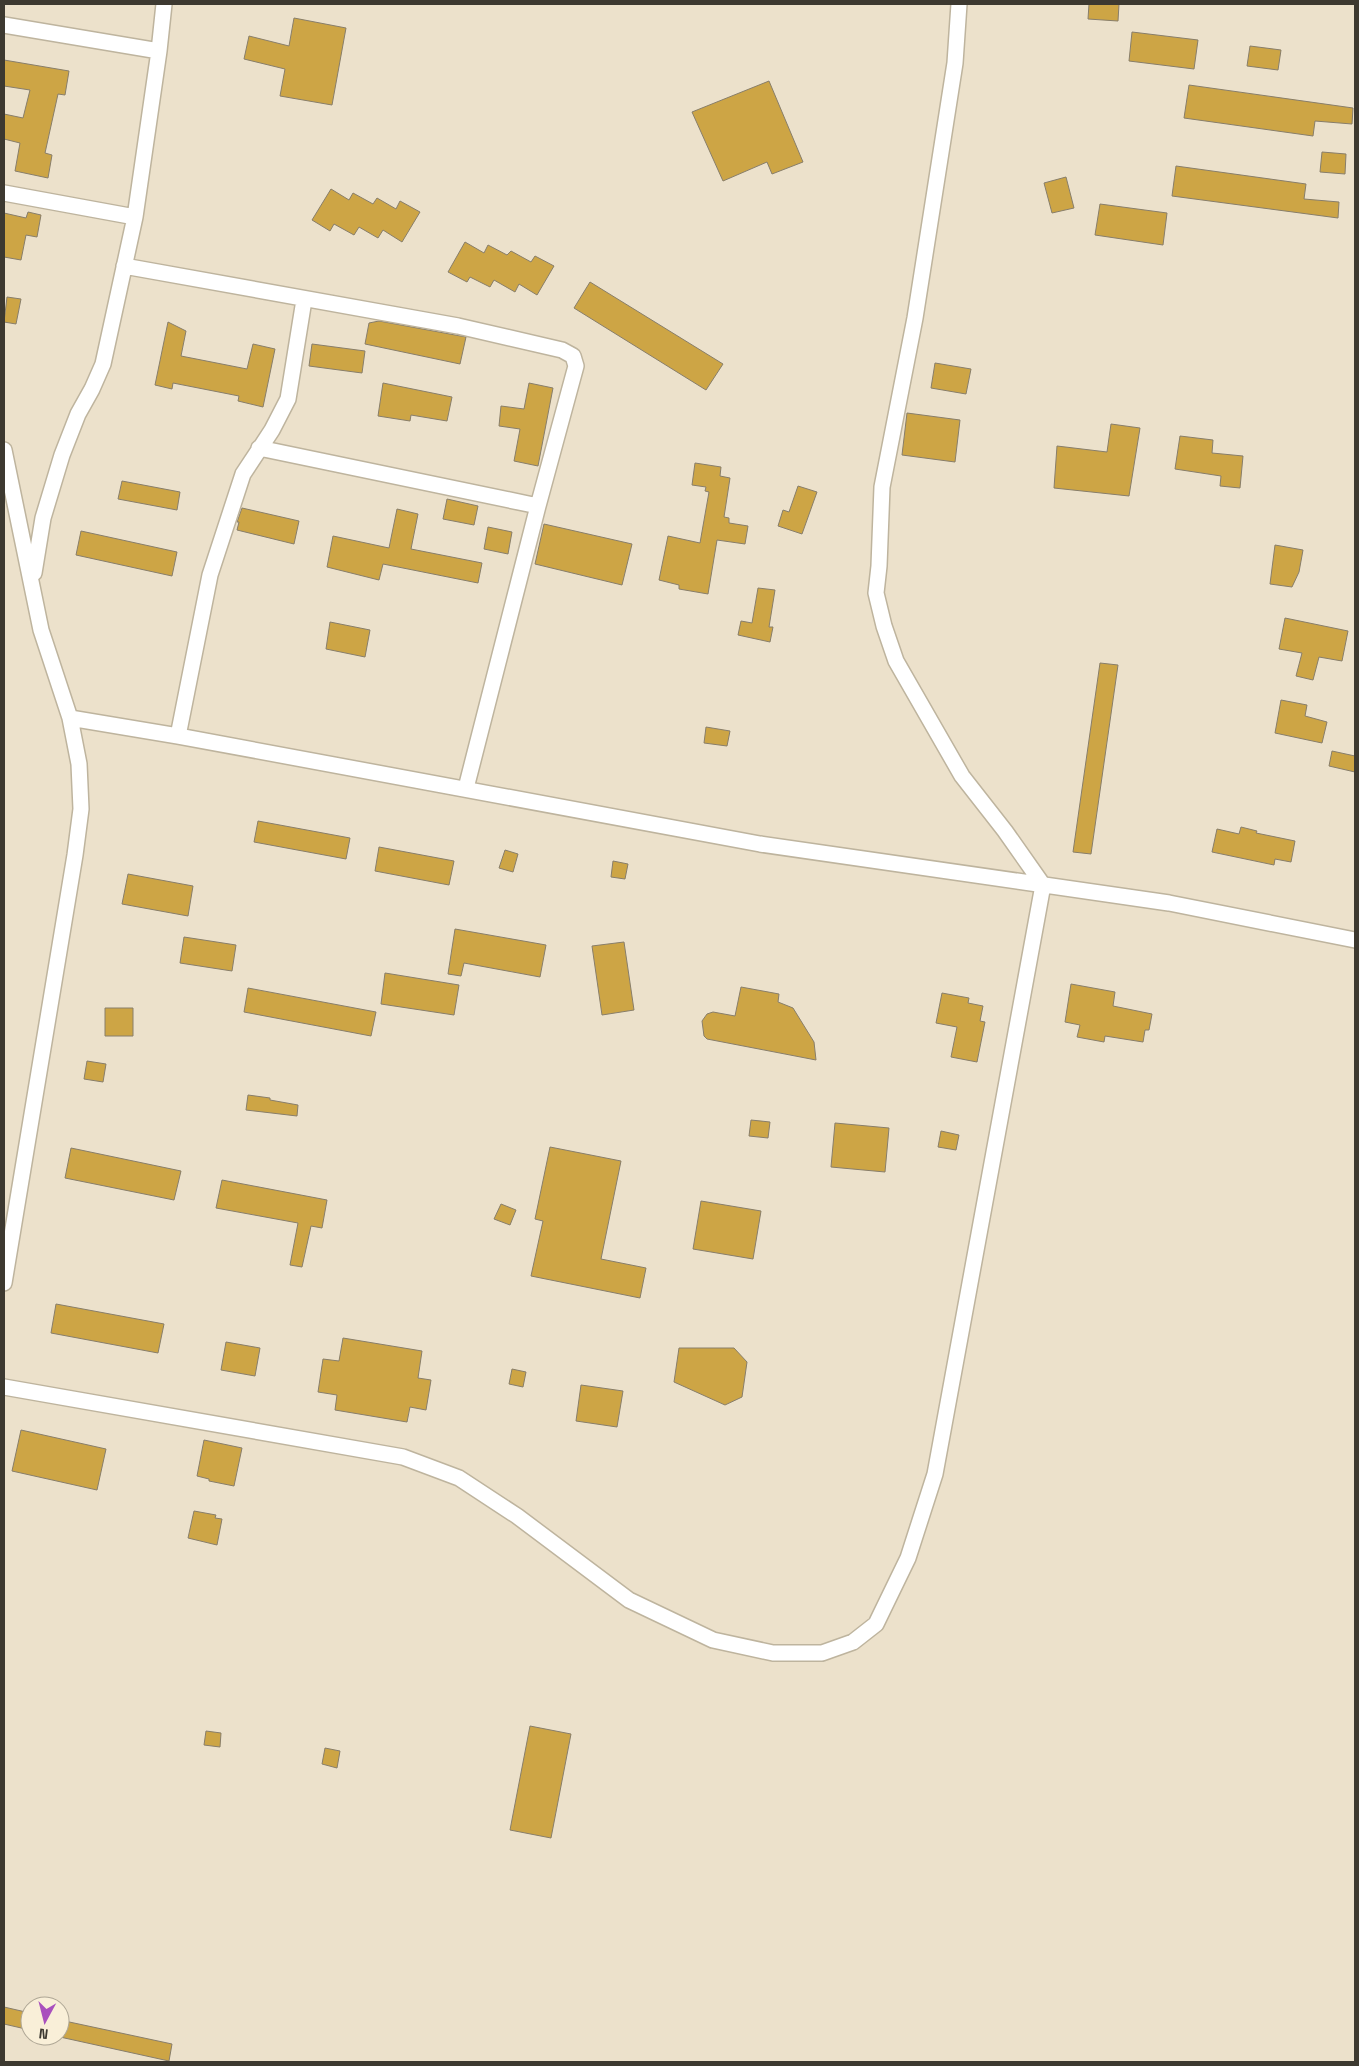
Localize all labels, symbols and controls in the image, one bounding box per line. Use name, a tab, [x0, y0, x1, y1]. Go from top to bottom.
north arrow	[20, 1996, 70, 2046]
text: N	[38, 2024, 49, 2043]

